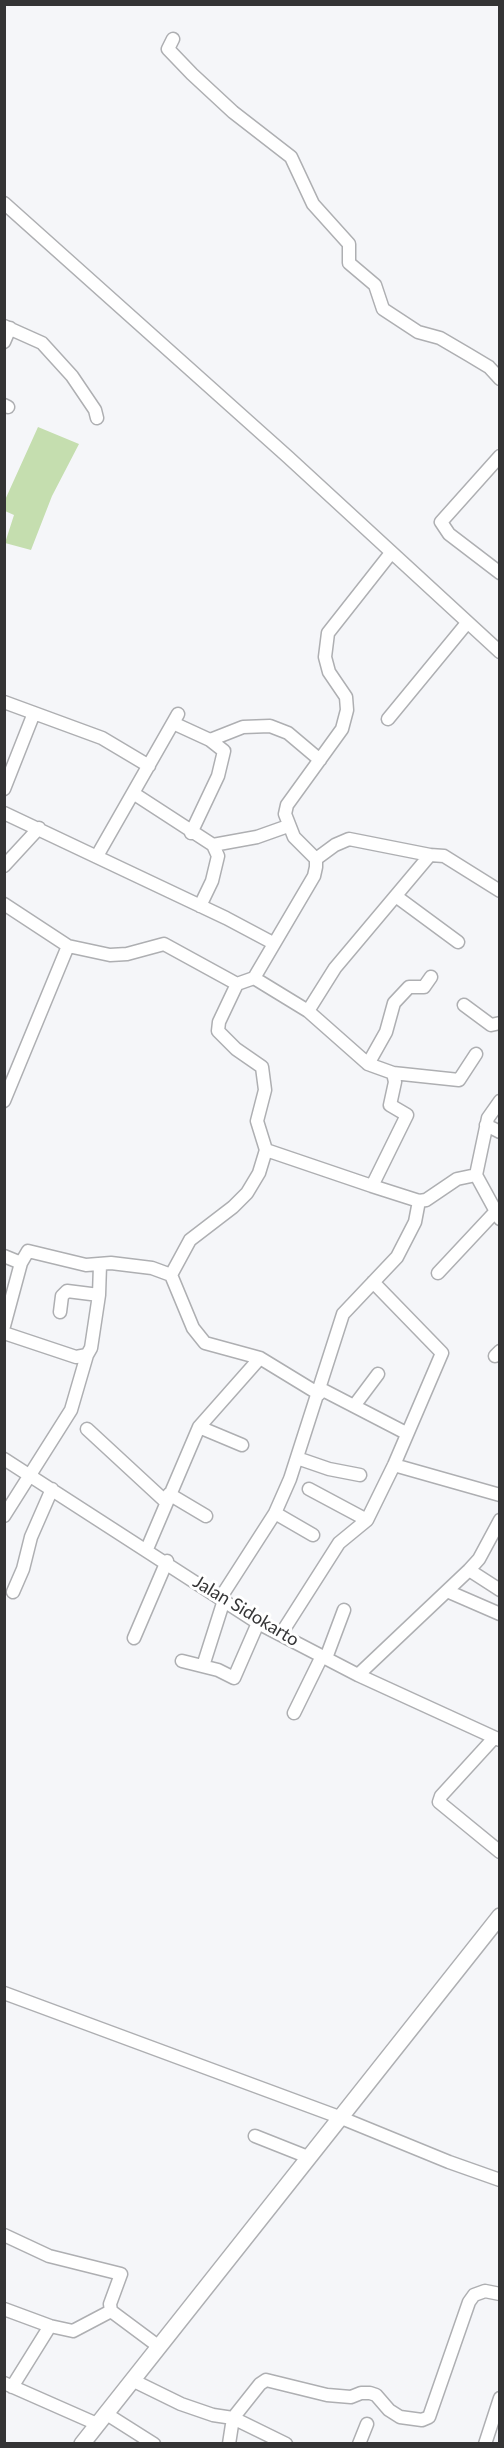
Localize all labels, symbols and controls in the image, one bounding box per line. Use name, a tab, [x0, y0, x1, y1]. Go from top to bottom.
street label: Jalan Sidokarto	[189, 1571, 303, 1651]

